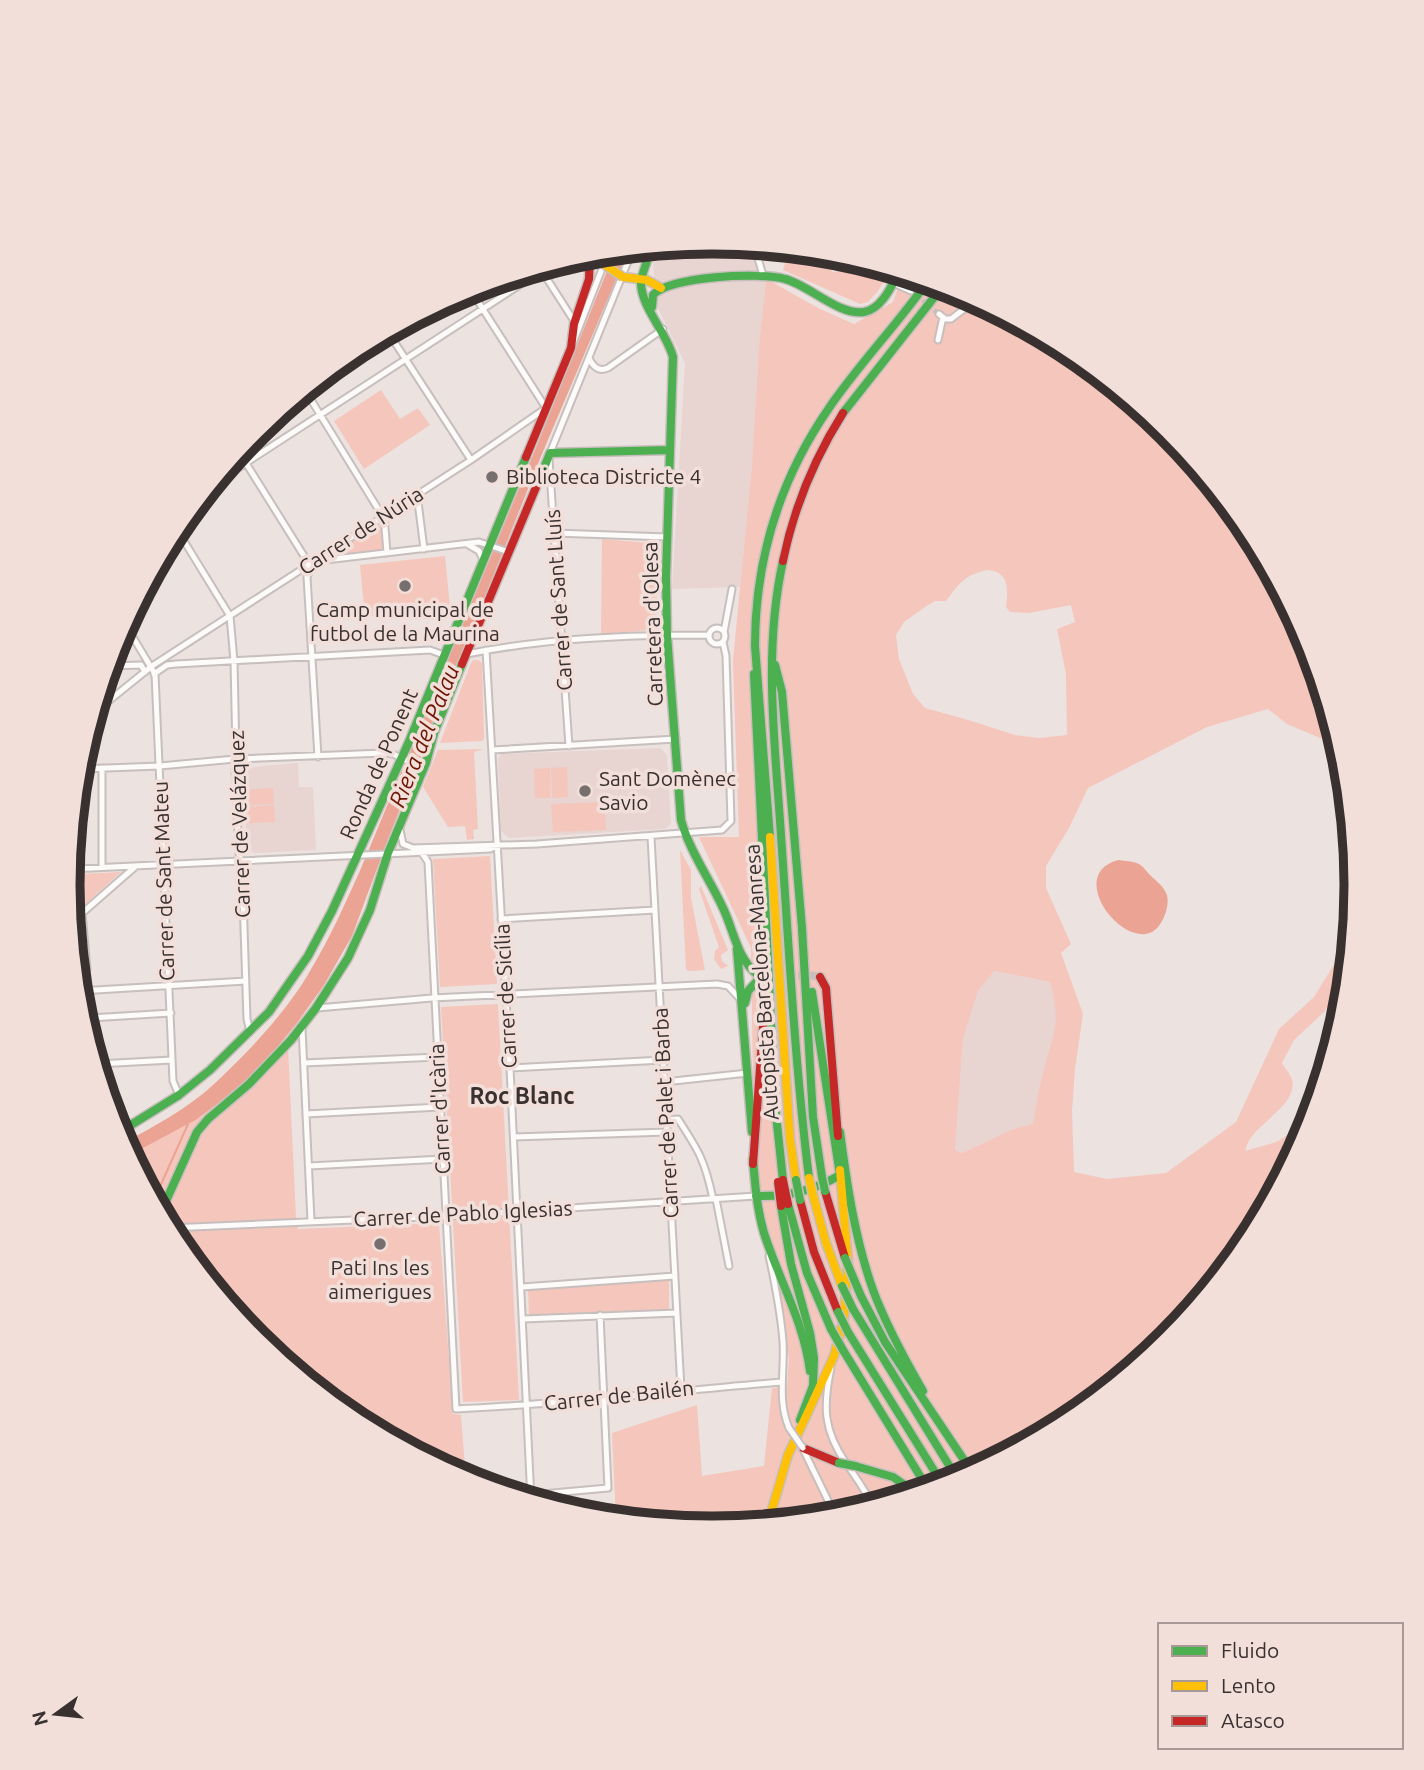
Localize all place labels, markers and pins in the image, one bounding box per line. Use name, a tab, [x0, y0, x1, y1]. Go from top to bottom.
place label: Biblioteca Districte 4	[506, 464, 701, 488]
marker: Biblioteca Districte 4	[484, 469, 500, 485]
marker: Camp municipal de futbol de la Maurina	[397, 578, 413, 594]
place label: Camp municipal de futbol de la Maurina	[310, 597, 500, 645]
place label: Sant Domènec Savio	[599, 766, 736, 814]
marker: Sant Domènec Savio	[577, 783, 593, 799]
marker: Pati Ins les aimerigues	[372, 1236, 388, 1252]
place label: Pati Ins les aimerigues	[328, 1255, 432, 1303]

